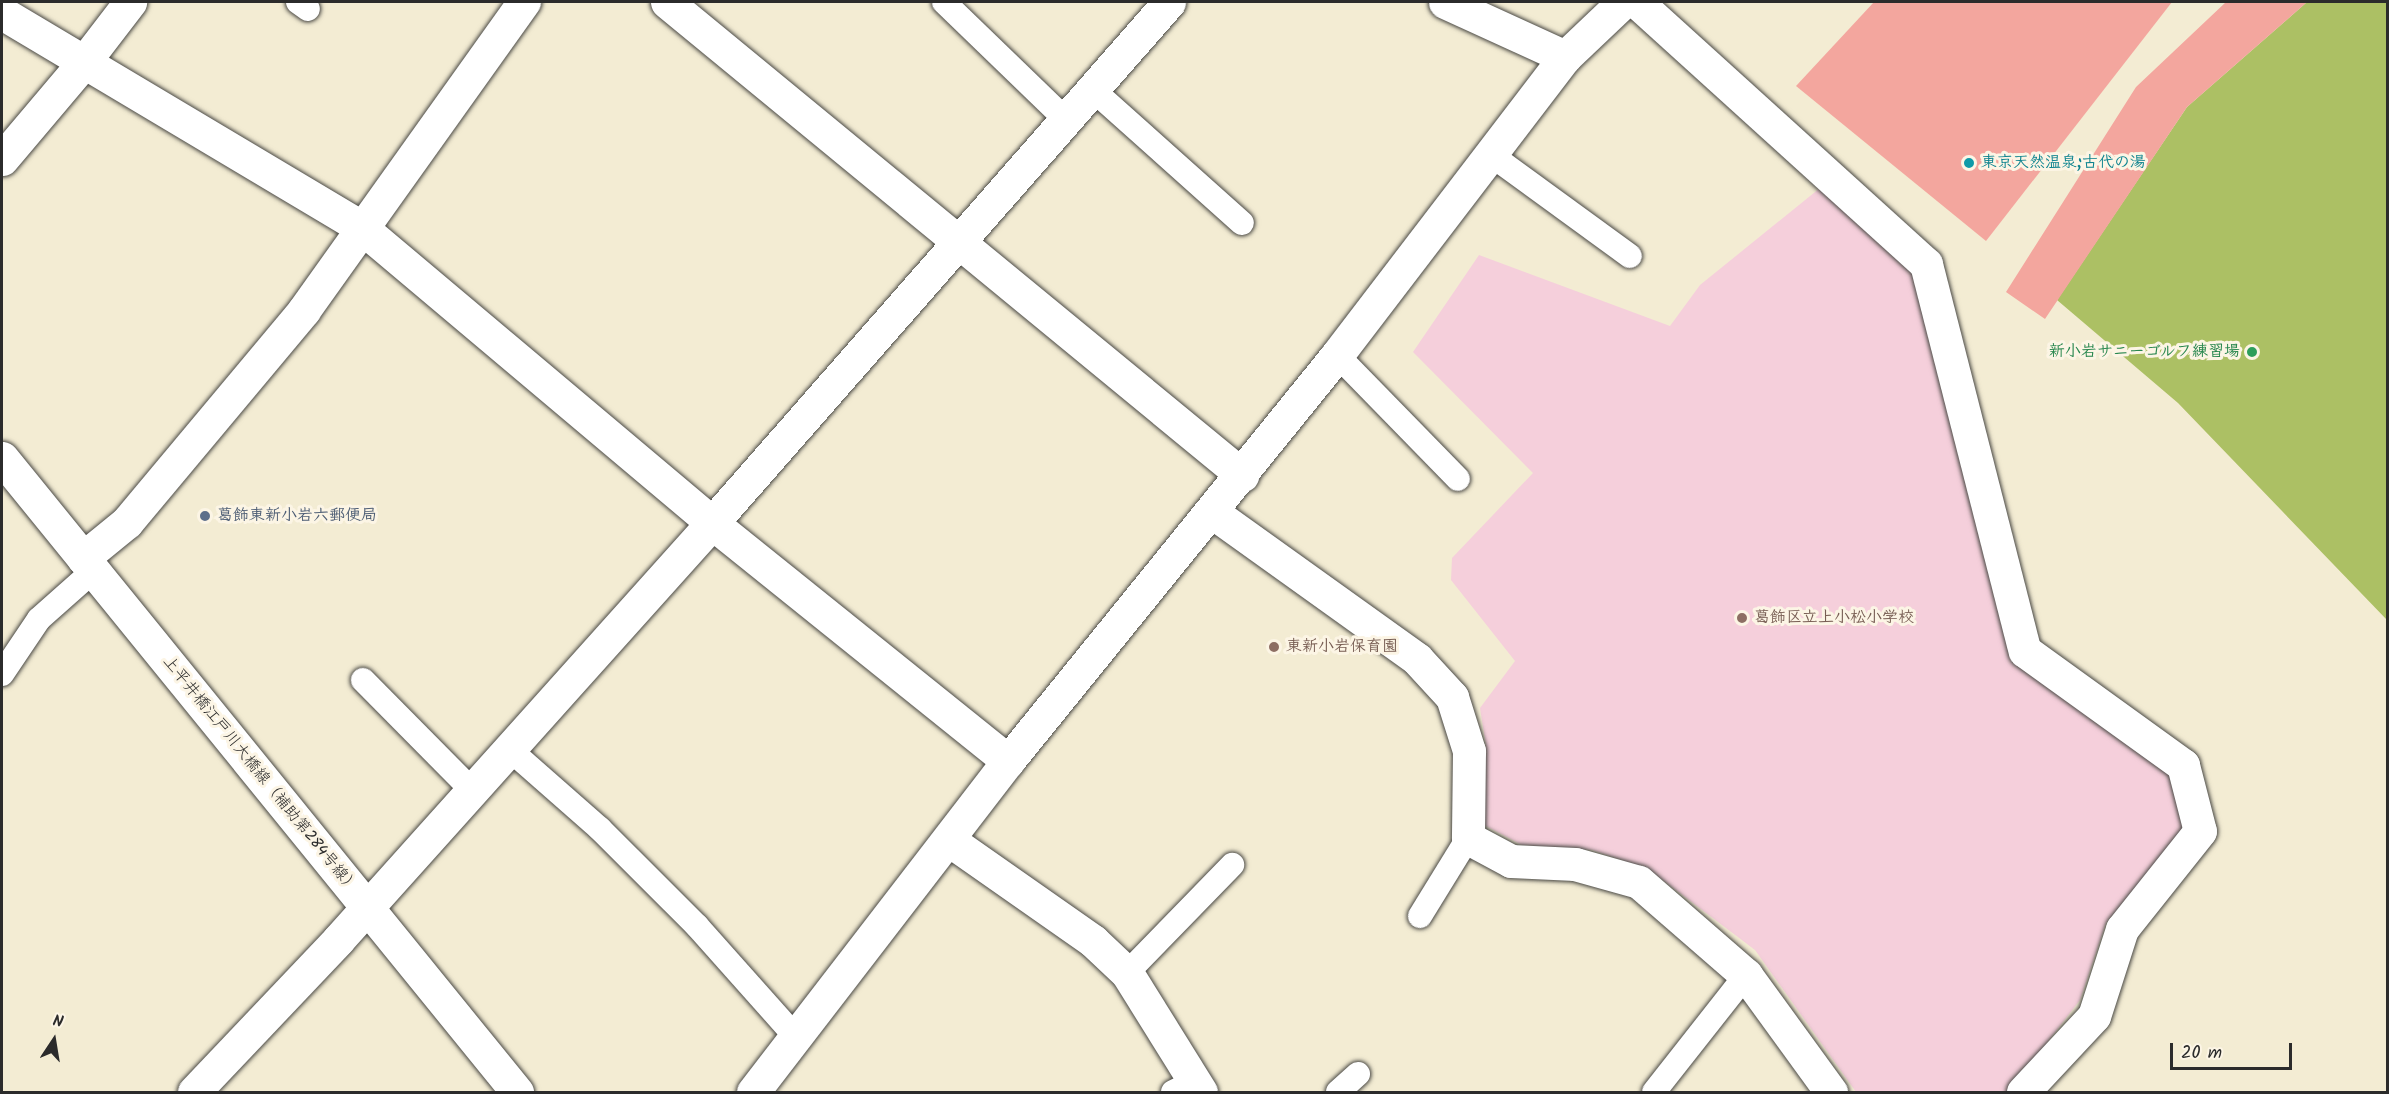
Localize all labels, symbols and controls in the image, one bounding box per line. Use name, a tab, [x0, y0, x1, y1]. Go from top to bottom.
place label: 東京天然温泉;古代の湯	[1981, 153, 2146, 173]
marker: 東京天然温泉;古代の湯	[1962, 156, 1976, 170]
place label: 新小岩サニーゴルフ練習場	[2048, 342, 2240, 362]
marker: 新小岩サニーゴルフ練習場	[2245, 345, 2259, 359]
place label: 葛飾東新小岩六郵便局	[217, 506, 377, 526]
marker: 葛飾東新小岩六郵便局	[198, 509, 212, 523]
place label: 葛飾区立上小松小学校	[1754, 608, 1914, 628]
marker: 葛飾区立上小松小学校	[1735, 611, 1749, 625]
place label: 東新小岩保育園	[1286, 637, 1398, 657]
marker: 東新小岩保育園	[1267, 640, 1281, 654]
street label: 上平井橋江戸川大橋線（補助第284号線）	[158, 652, 362, 898]
text: N	[50, 1009, 65, 1035]
north arrow	[24, 1010, 84, 1070]
scale bar	[2173, 1031, 2294, 1069]
text: 20 m	[2181, 1039, 2222, 1068]

